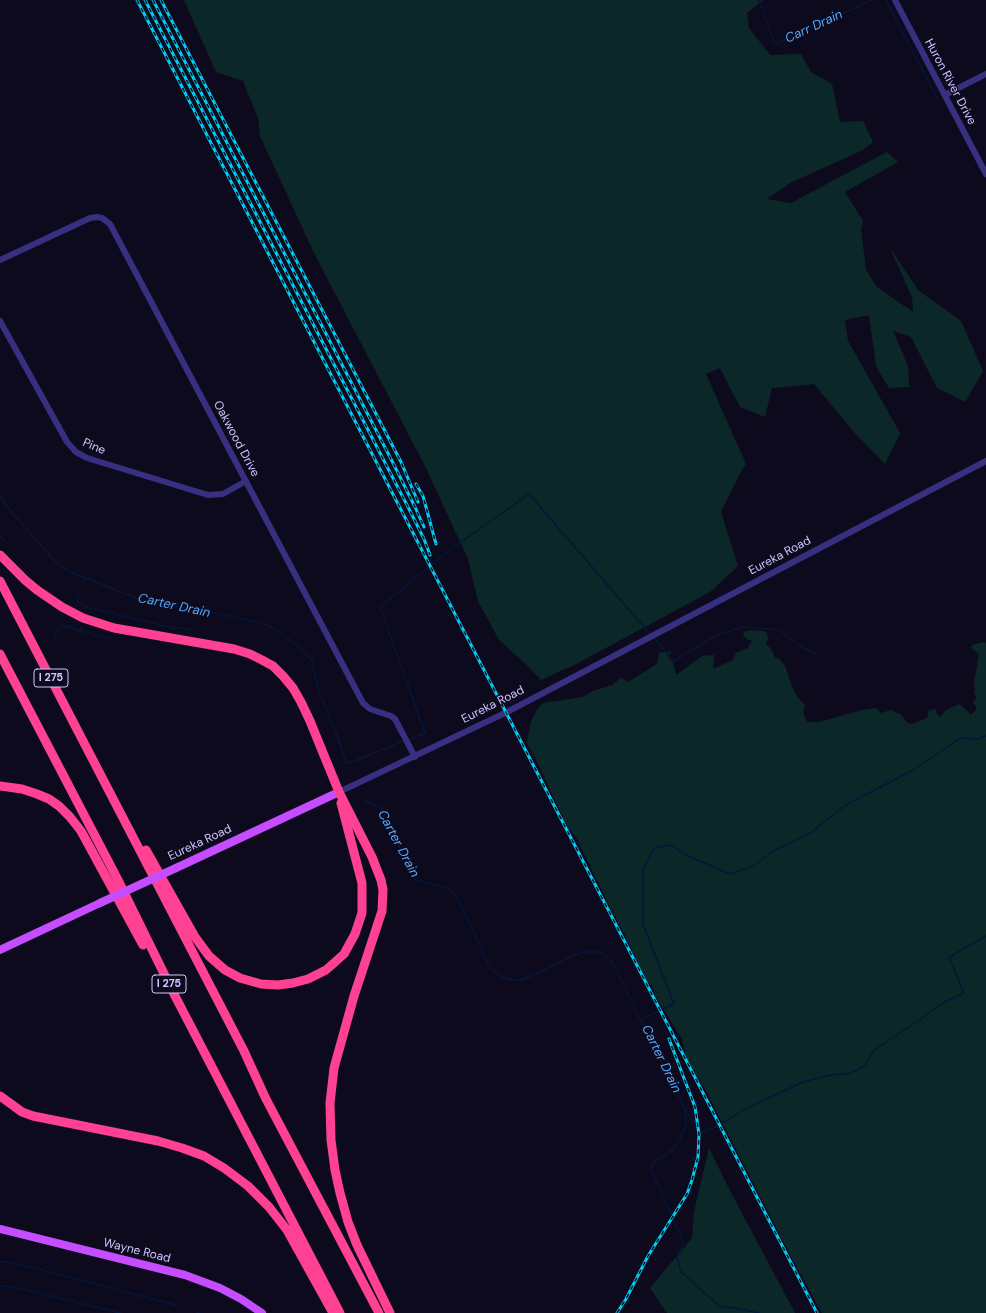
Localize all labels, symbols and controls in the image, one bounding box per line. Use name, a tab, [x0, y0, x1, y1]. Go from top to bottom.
water label: Carr Drain	[783, 7, 845, 47]
street label: Huron River Drive	[921, 37, 979, 127]
street label: Oakwood Drive	[210, 398, 262, 480]
street label: Pine	[80, 436, 108, 458]
street label: Eureka Road	[746, 534, 814, 578]
water label: Carter Drain	[136, 591, 212, 621]
road number: I 275	[34, 669, 68, 687]
street label: Eureka Road	[459, 683, 527, 727]
water label: Carter Drain	[374, 808, 422, 880]
street label: Eureka Road	[166, 822, 234, 864]
road number: I 275	[152, 975, 186, 993]
water label: Carter Drain	[638, 1022, 684, 1096]
street label: Wayne Road	[102, 1236, 172, 1266]

